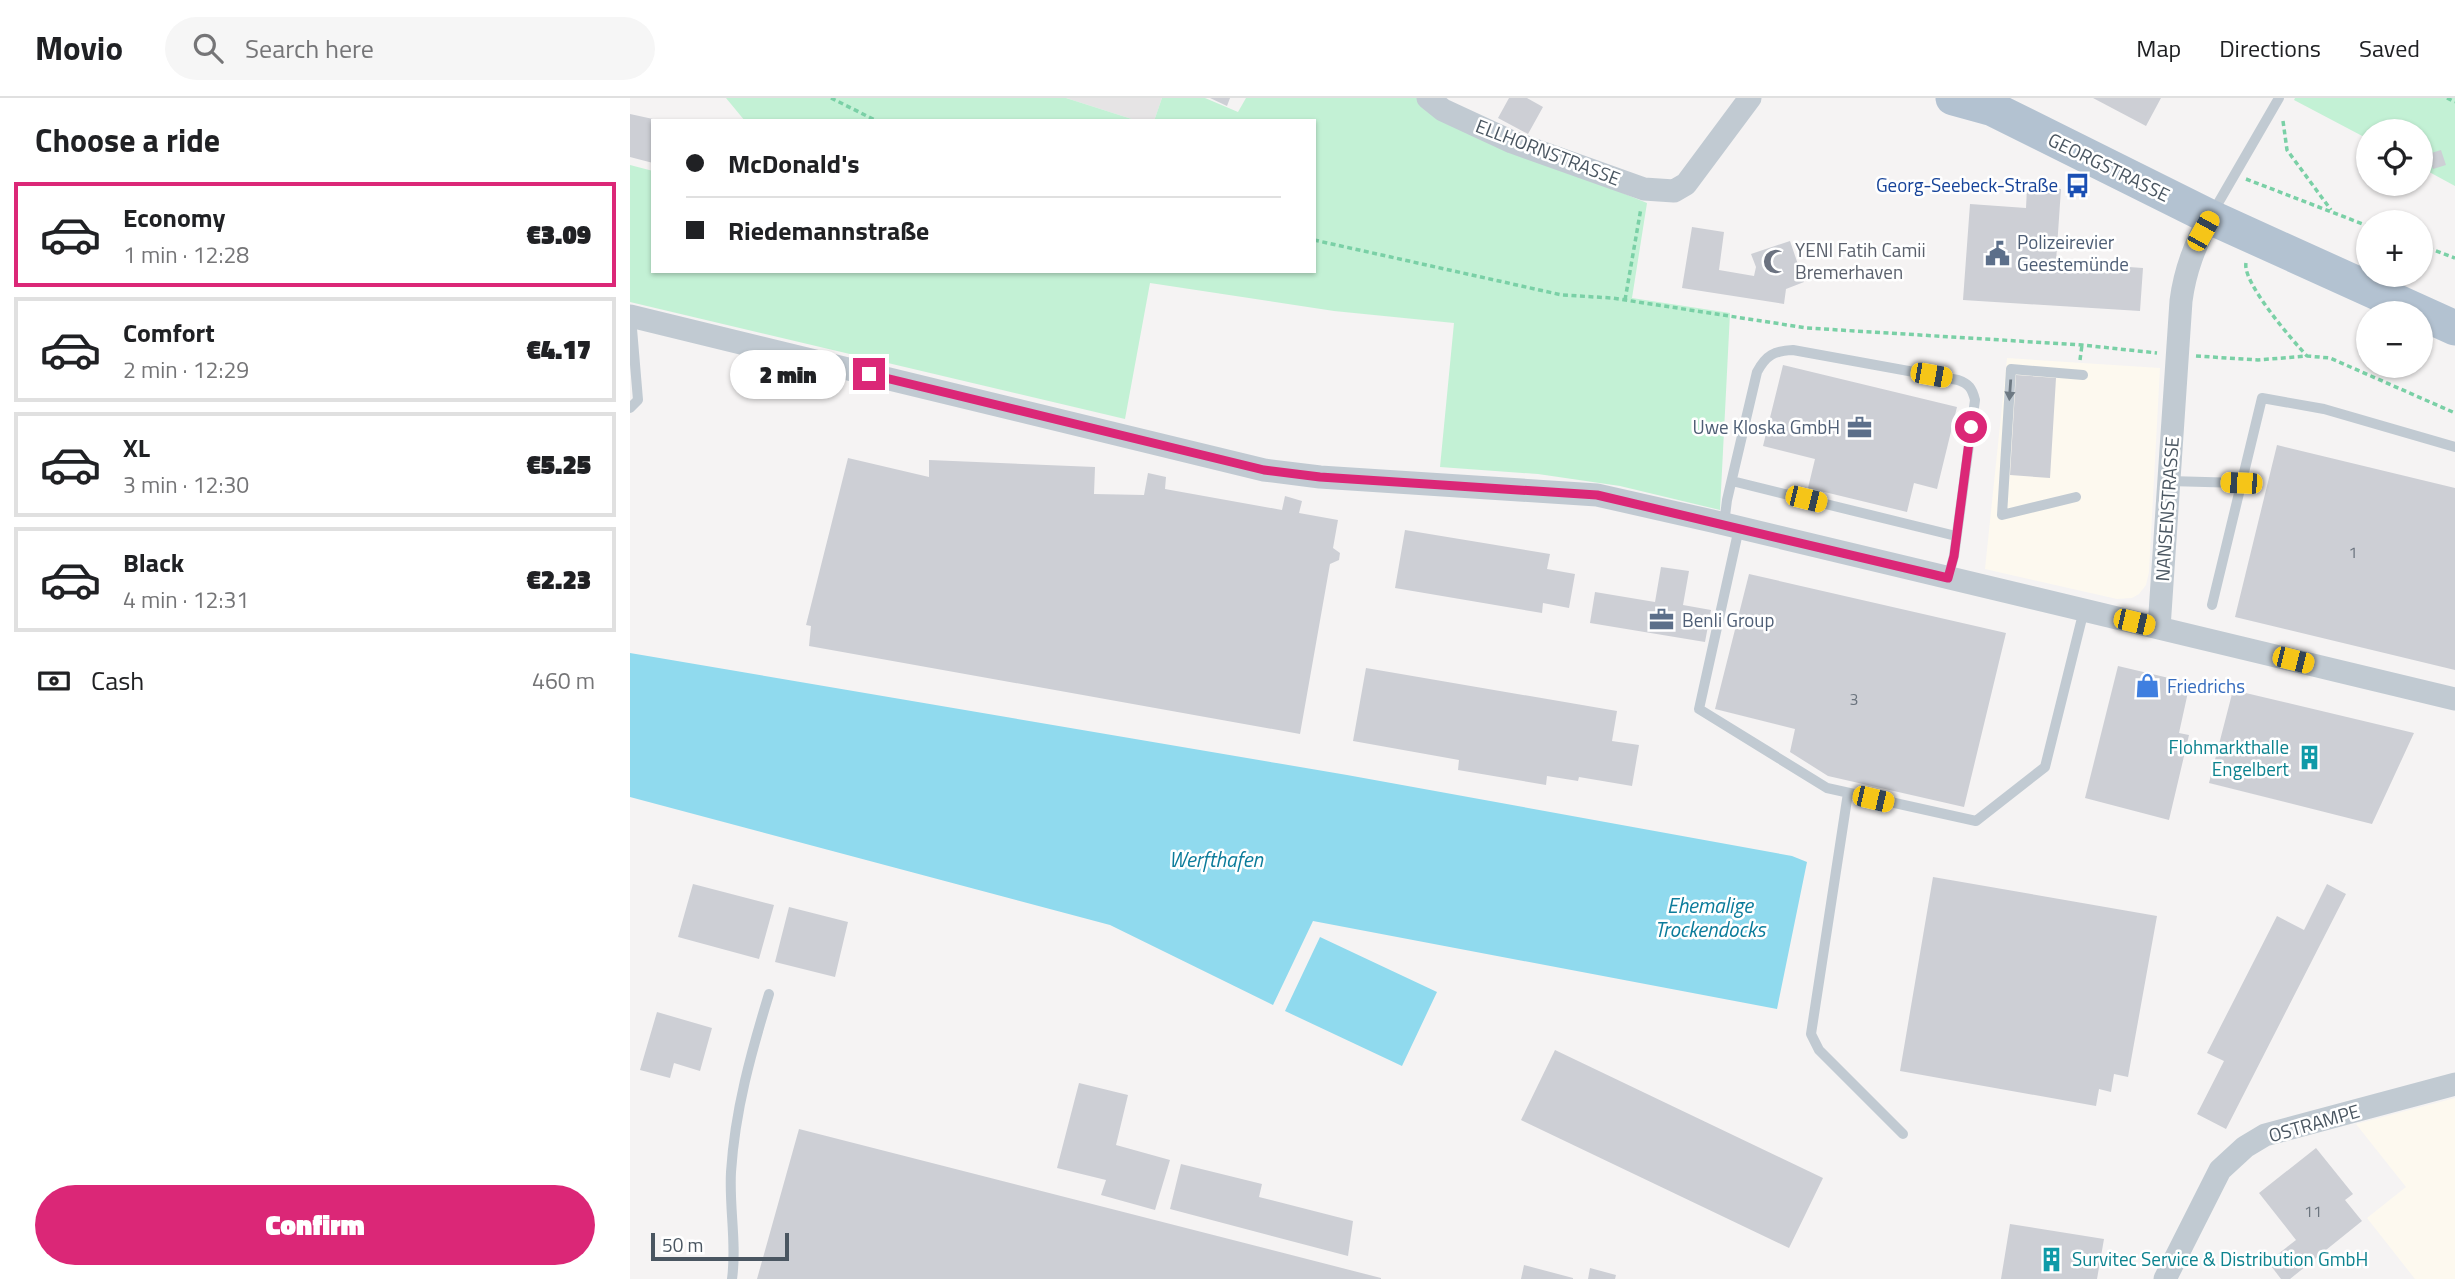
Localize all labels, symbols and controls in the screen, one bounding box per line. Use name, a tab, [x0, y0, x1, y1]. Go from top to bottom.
search box	[165, 17, 655, 80]
text: Movio	[35, 23, 123, 73]
icon: search	[189, 29, 227, 67]
text: Search here	[245, 29, 374, 68]
text: Map	[2136, 30, 2181, 66]
text: Directions	[2219, 30, 2321, 66]
text: Saved	[2359, 30, 2420, 66]
street label: ELLHORNSTRASSE	[1472, 111, 1625, 192]
text: Choose a ride	[35, 116, 220, 164]
map controls	[2356, 119, 2433, 378]
button: locate	[2356, 119, 2433, 196]
street label: GEORGSTRASSE	[2043, 125, 2175, 209]
text: McDonald's	[728, 144, 860, 183]
place label: Georg-Seebeck-Straße	[1876, 170, 2058, 199]
bus stop icon: Georg-Seebeck-Straße	[2064, 171, 2092, 199]
text: Economy	[123, 198, 225, 237]
icon: car	[39, 203, 102, 266]
car	[2184, 208, 2223, 254]
button: +	[2356, 210, 2433, 287]
text: Riedemannstraße	[728, 211, 929, 250]
text: €3.09	[526, 215, 591, 254]
place label: Polizeirevier Geestemünde	[2017, 227, 2129, 278]
place label: YENI Fatih Camii Bremerhaven	[1795, 235, 1926, 286]
text: 1 min · 12:28	[123, 237, 249, 272]
public building icon: Polizeirevier Geestemünde	[1983, 239, 2011, 267]
mosque icon: YENI Fatih Camii Bremerhaven	[1761, 247, 1789, 275]
button: −	[2356, 301, 2433, 378]
text: Comfort	[123, 313, 215, 352]
icon: car	[39, 318, 102, 381]
text: €4.17	[526, 330, 591, 369]
callout: 2 min	[729, 350, 845, 398]
text: 2 min · 12:29	[123, 352, 249, 387]
text: 2 min	[759, 357, 817, 392]
route end	[853, 358, 885, 390]
car	[1909, 361, 1954, 389]
one-way arrow	[2004, 379, 2015, 401]
route start	[1955, 411, 1987, 443]
place label: Uwe Kloska GmbH	[1692, 412, 1840, 441]
office icon: Uwe Kloska GmbH	[1846, 413, 1874, 441]
text: XL	[123, 428, 150, 467]
icon: car	[39, 433, 102, 496]
street label: NANSENSTRASSE	[2147, 436, 2186, 582]
text: €5.25	[526, 445, 591, 484]
text: 3 min · 12:30	[123, 467, 249, 502]
car	[2220, 472, 2263, 494]
car	[1784, 484, 1829, 514]
house number: 1	[2349, 540, 2357, 564]
text: Black	[123, 543, 184, 582]
icon: car	[39, 548, 102, 611]
text: €2.23	[526, 560, 591, 599]
text: 4 min · 12:31	[123, 582, 249, 617]
place label: Benli Group	[1682, 605, 1774, 634]
office icon: Benli Group	[1648, 606, 1676, 634]
car	[2112, 607, 2157, 637]
car	[2271, 645, 2316, 675]
text: Cash	[91, 661, 144, 700]
icon: cash	[35, 662, 73, 700]
text: 460 m	[532, 663, 595, 698]
place label: Friedrichs	[2167, 671, 2245, 700]
shop icon: Friedrichs	[2133, 672, 2161, 700]
house number: 3	[1850, 687, 1858, 711]
place label: Flohmarkthalle Engelbert	[2169, 732, 2289, 783]
building icon: Flohmarkthalle Engelbert	[2295, 744, 2323, 772]
car	[1851, 784, 1896, 814]
water label: Werfthafen	[1169, 843, 1263, 875]
water label: Ehemalige Trockendocks	[1655, 889, 1767, 945]
street label: OSTRAMPE	[2265, 1096, 2363, 1149]
button: Confirm	[35, 1185, 595, 1265]
house number: 11	[2304, 1199, 2322, 1223]
scale bar	[651, 1230, 789, 1262]
text: 50 m	[662, 1230, 703, 1259]
place label: Survitec Service & Distribution GmbH	[2072, 1244, 2368, 1273]
building icon: Survitec Service & Distribution GmbH	[2038, 1245, 2066, 1273]

